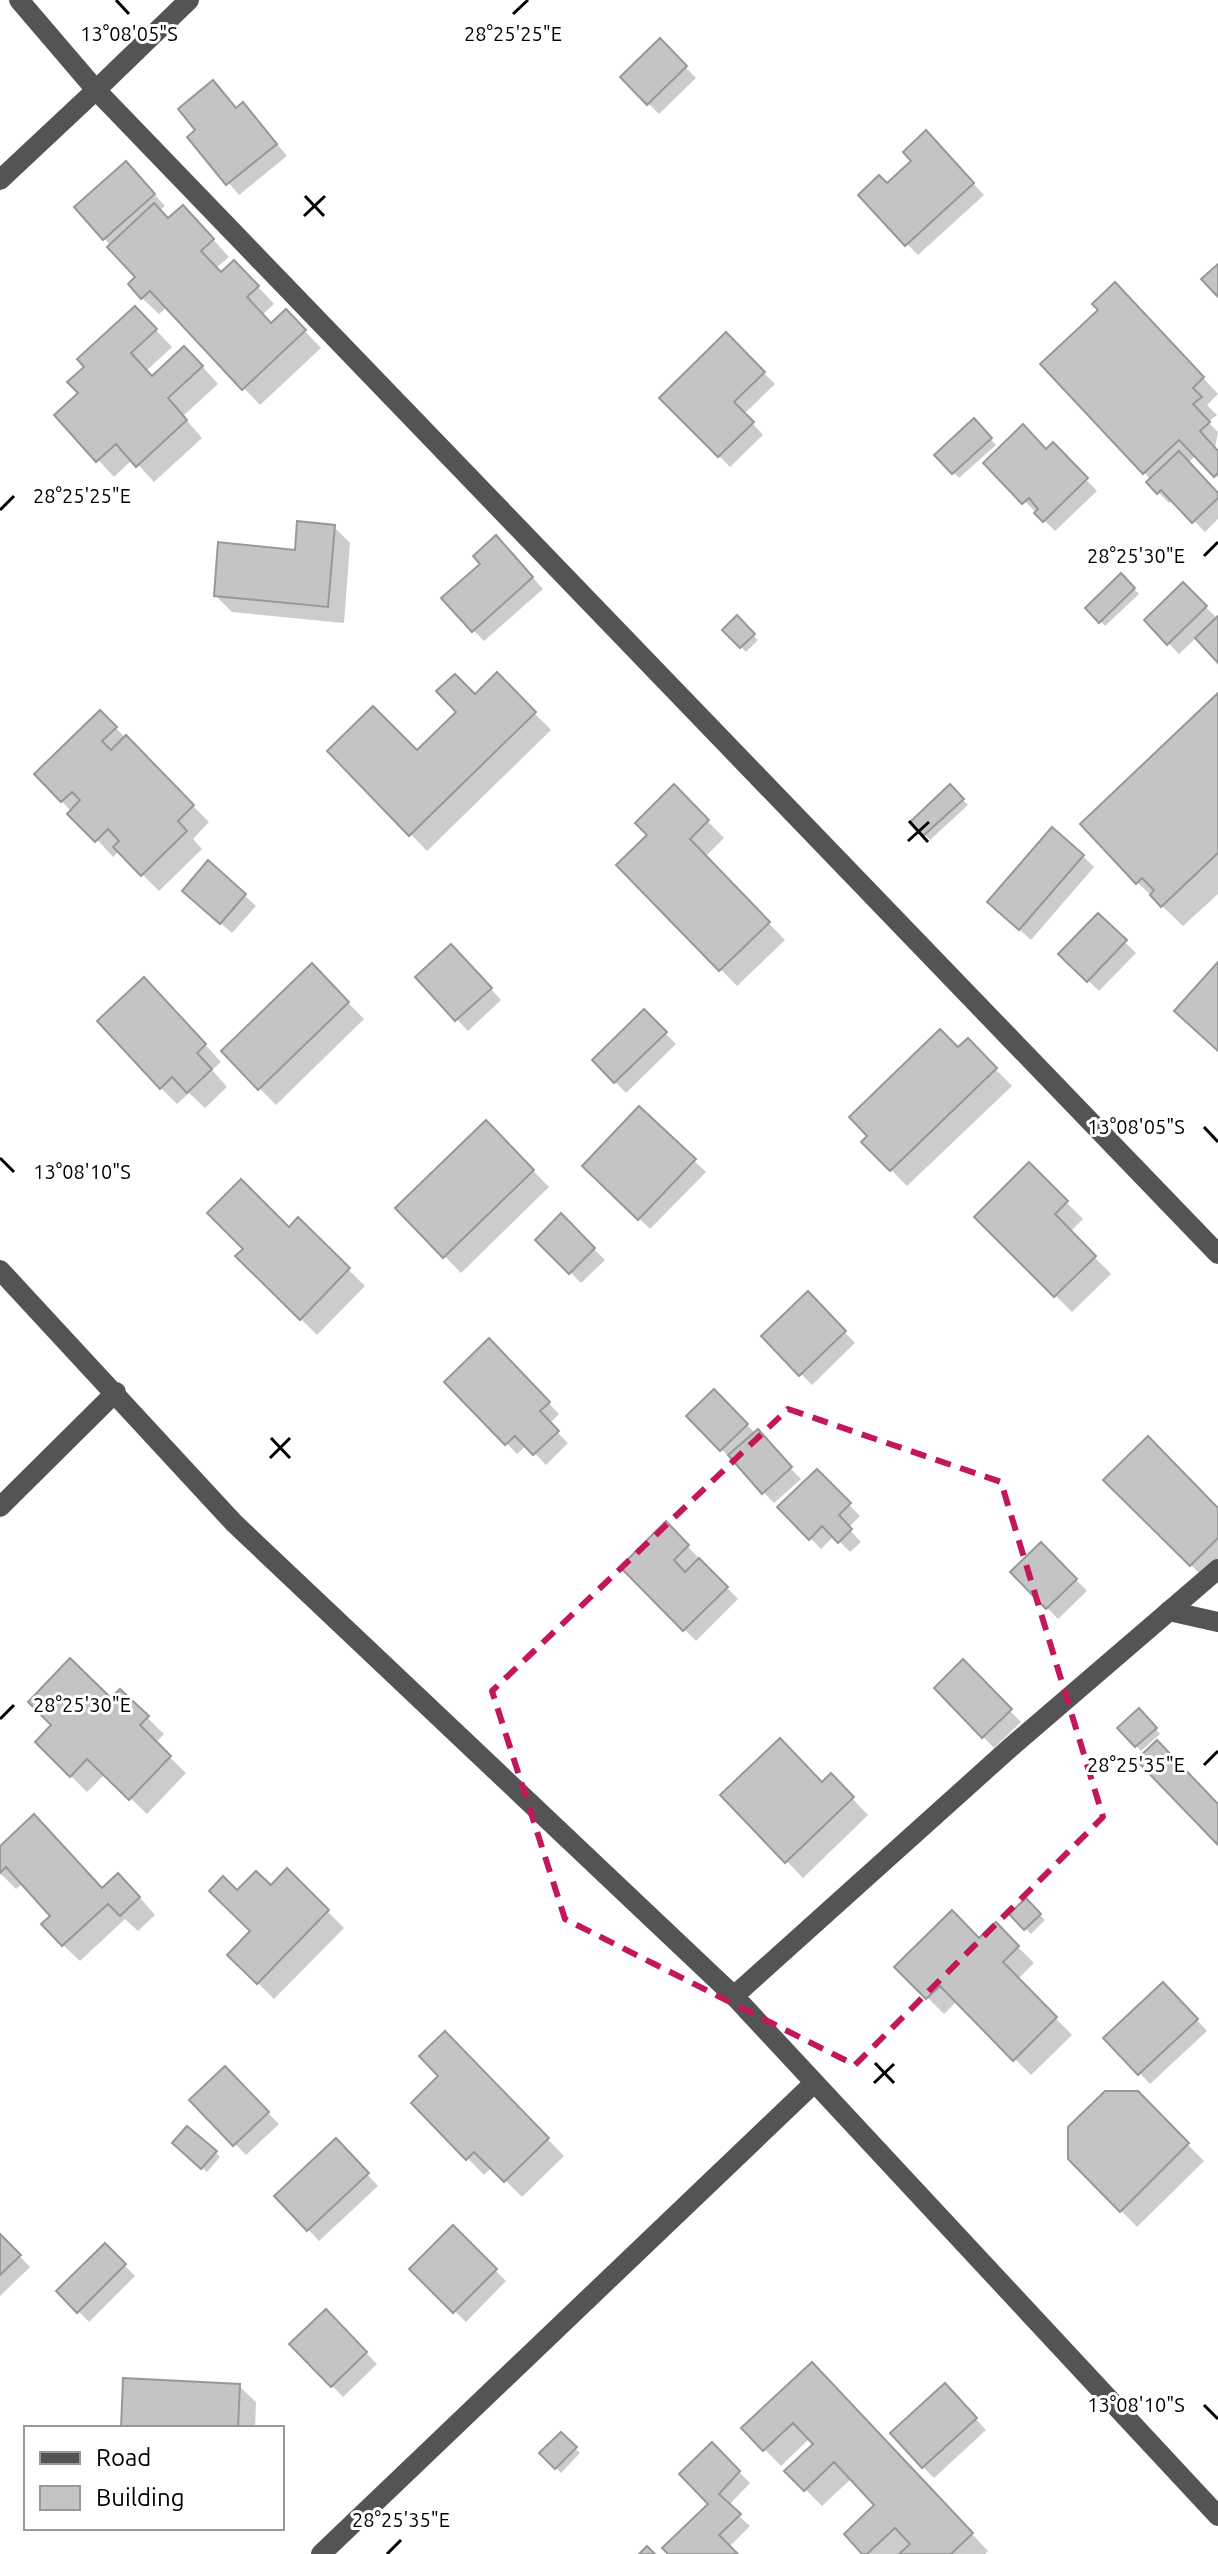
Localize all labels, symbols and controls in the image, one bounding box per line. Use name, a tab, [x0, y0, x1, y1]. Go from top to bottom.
text: 13°08'05"S	[80, 22, 178, 45]
text: 28°25'25"E	[464, 22, 562, 45]
text: 28°25'25"E	[33, 484, 131, 507]
text: 28°25'30"E	[1087, 544, 1185, 567]
text: 13°08'05"S	[1087, 1115, 1185, 1138]
text: 13°08'10"S	[33, 1160, 131, 1183]
text: 28°25'30"E	[33, 1693, 131, 1716]
text: 28°25'35"E	[1087, 1753, 1185, 1776]
text: 13°08'10"S	[1087, 2393, 1185, 2416]
legend	[24, 2426, 284, 2530]
text: Road	[96, 2444, 151, 2471]
text: Building	[96, 2484, 184, 2511]
text: 28°25'35"E	[352, 2508, 450, 2531]

